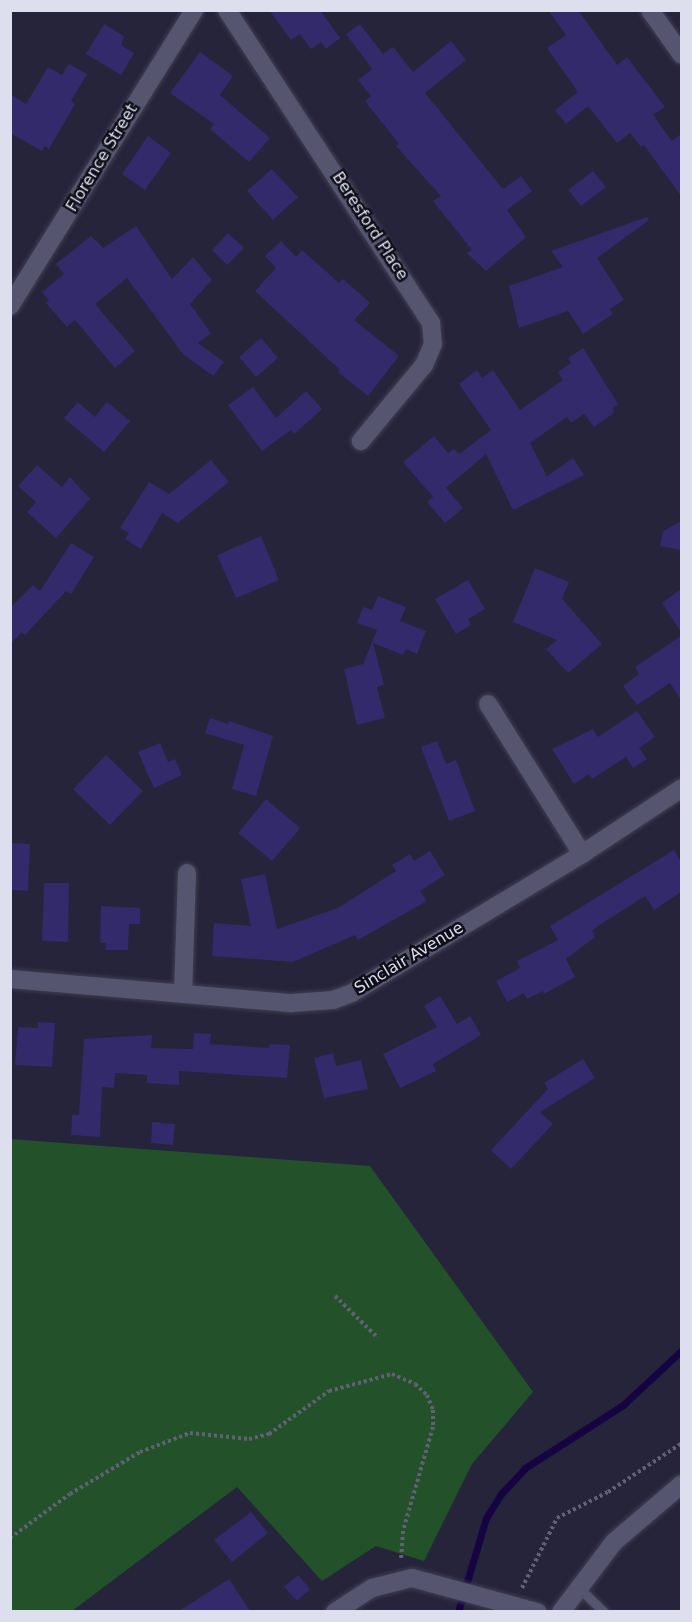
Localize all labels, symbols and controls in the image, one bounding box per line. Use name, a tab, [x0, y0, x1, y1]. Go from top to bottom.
street label: Florence Street	[62, 101, 142, 215]
street label: Beresford Place	[328, 168, 412, 284]
street label: Sinclair Avenue	[351, 918, 467, 998]

